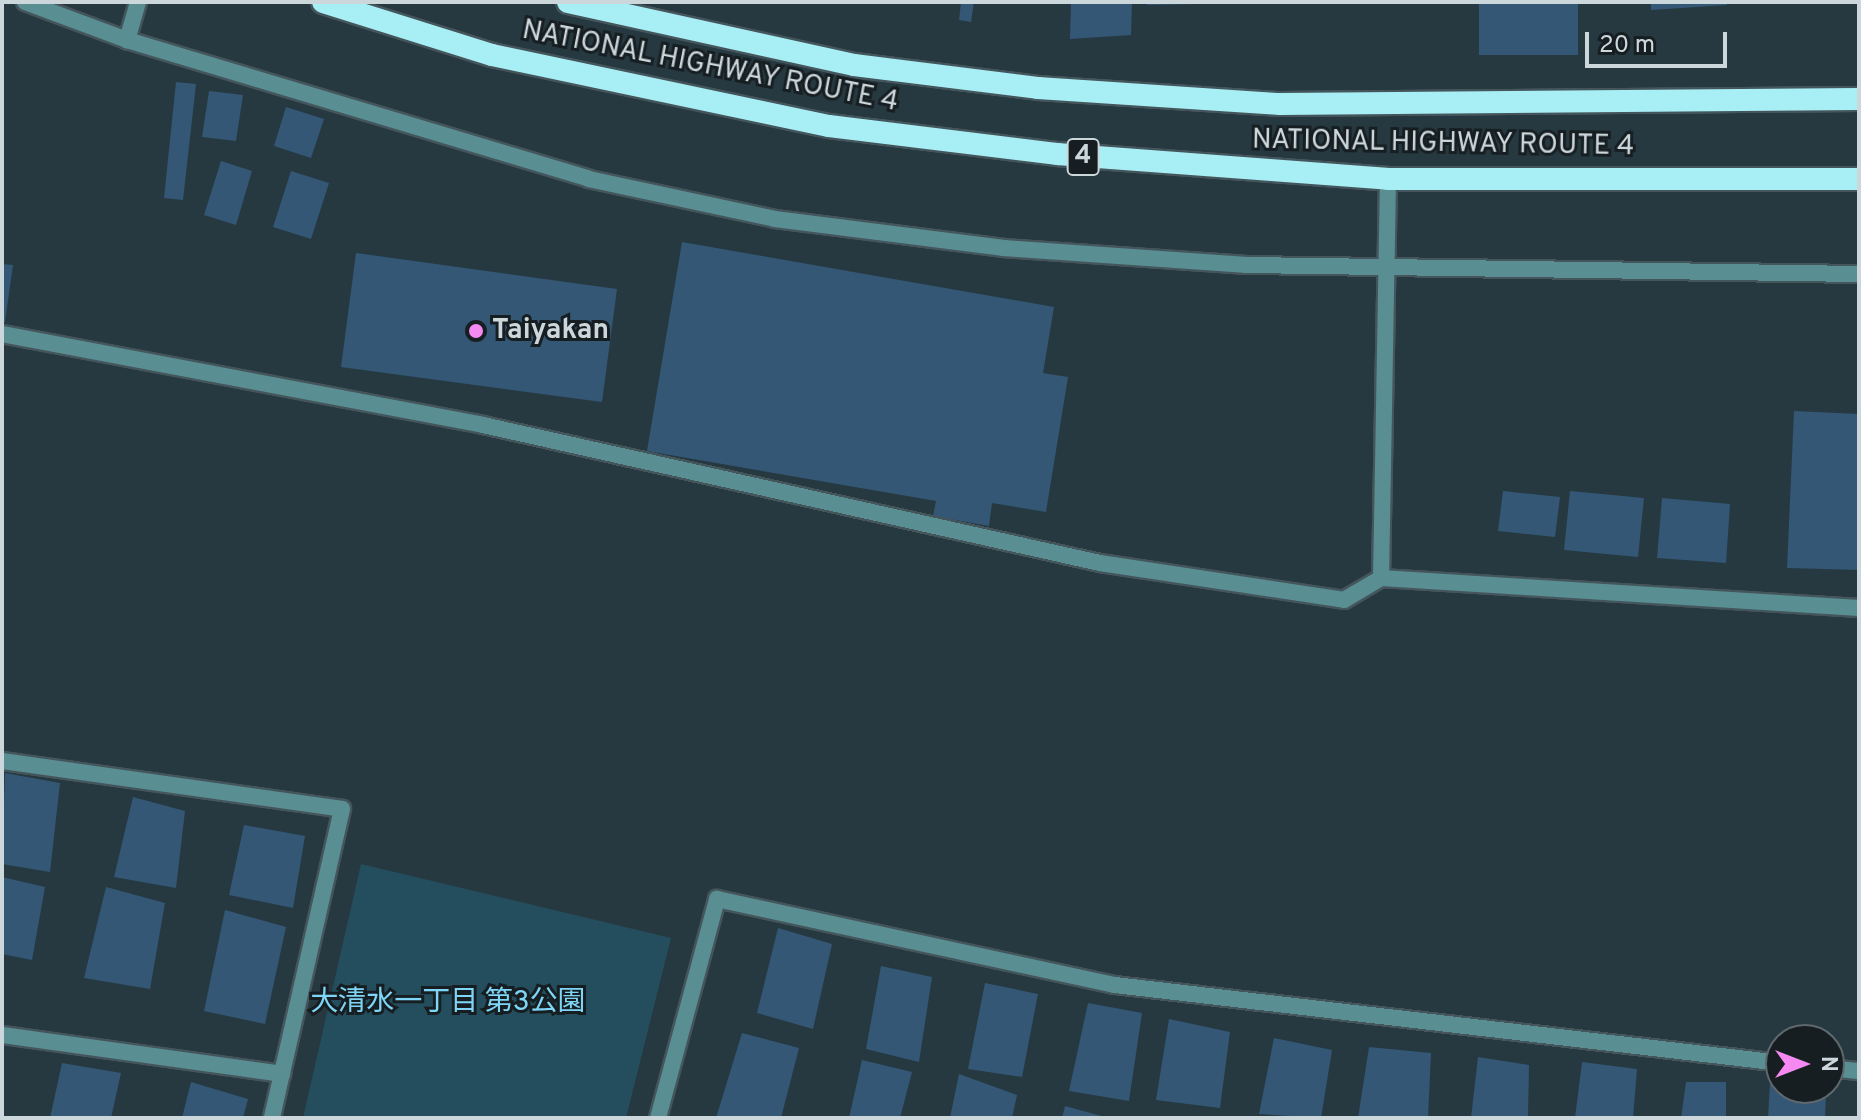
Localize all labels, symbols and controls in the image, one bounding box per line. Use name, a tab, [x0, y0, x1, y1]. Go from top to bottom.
street label: NATIONAL HIGHWAY ROUTE 4	[518, 14, 902, 120]
scale bar	[1589, 16, 1731, 66]
text: 20 m	[1599, 31, 1655, 61]
street label: NATIONAL HIGHWAY ROUTE 4	[1251, 124, 1635, 164]
road number: 4	[1065, 135, 1101, 179]
place label: Taiyakan	[492, 314, 609, 348]
marker: Taiyakan	[467, 322, 485, 340]
park label: 大清水一丁目 第3公園	[310, 986, 586, 1020]
north arrow	[1765, 1024, 1845, 1104]
text: N	[1814, 1056, 1841, 1072]

